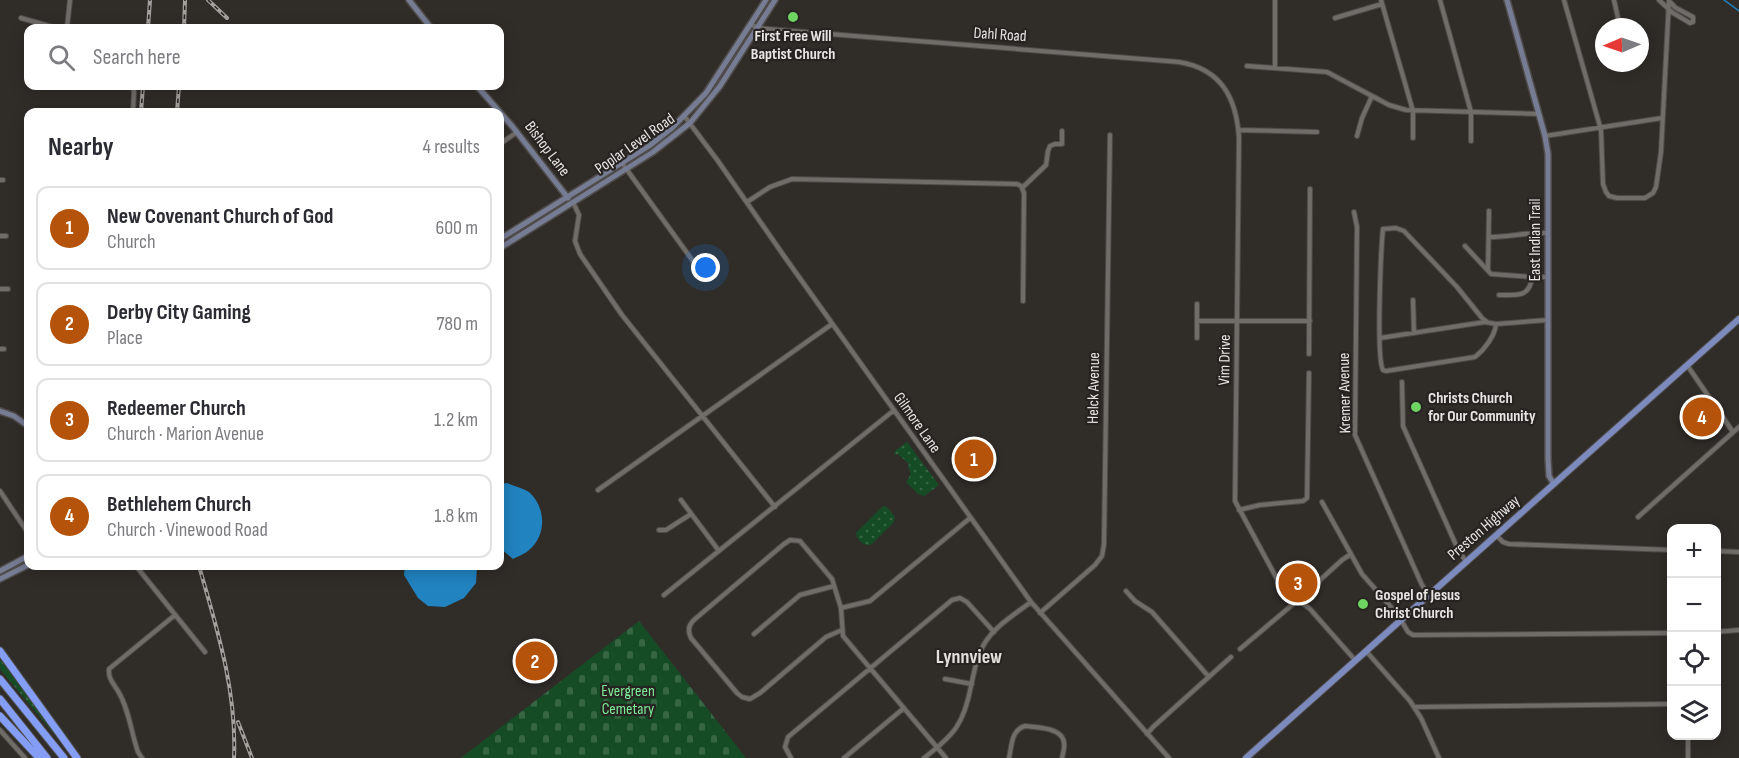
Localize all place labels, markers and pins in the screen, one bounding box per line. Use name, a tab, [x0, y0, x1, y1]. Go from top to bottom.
marker: First Free Will Baptist Church	[786, 10, 800, 24]
place label: First Free Will Baptist Church	[751, 27, 835, 64]
place label: Christs Church for Our Community	[1428, 389, 1536, 426]
pin: 4	[1682, 394, 1722, 440]
marker: Christs Church for Our Community	[1409, 400, 1423, 414]
pin: 1	[954, 436, 994, 482]
pin: 3	[1278, 560, 1318, 606]
place label: Gospel of Jesus Christ Church	[1375, 586, 1460, 623]
marker: Gospel of Jesus Christ Church	[1356, 597, 1370, 611]
pin: 2	[516, 638, 554, 684]

